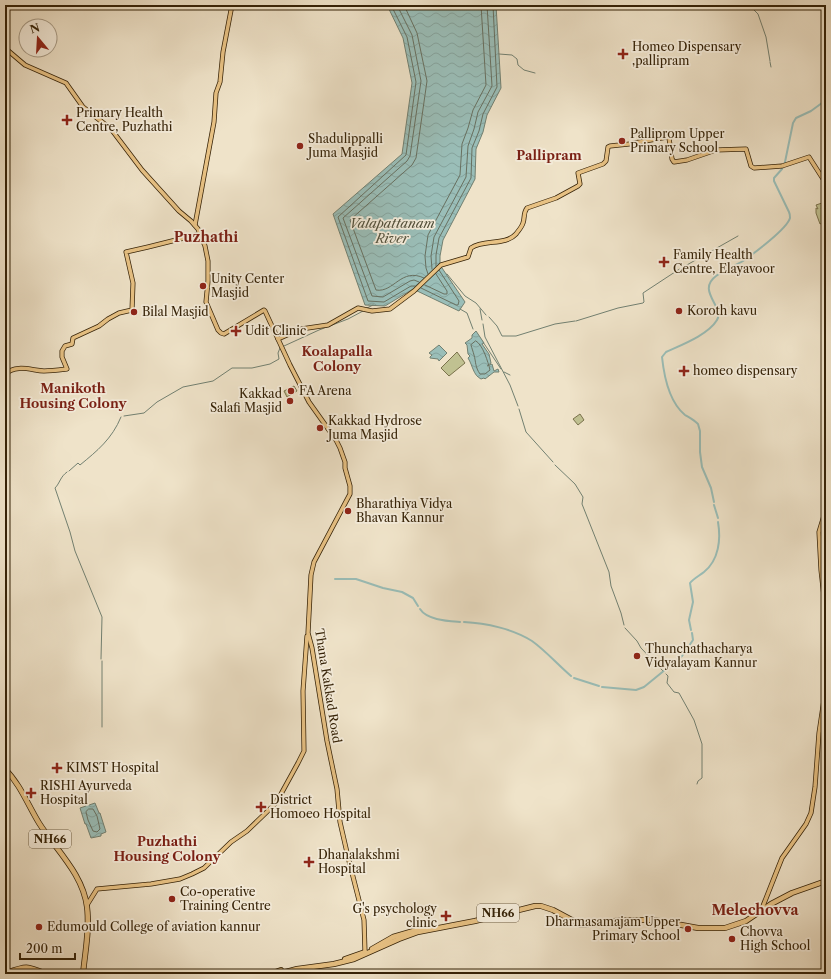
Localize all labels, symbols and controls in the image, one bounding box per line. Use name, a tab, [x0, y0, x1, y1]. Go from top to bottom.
north arrow	[18, 18, 58, 58]
text: N	[28, 20, 42, 37]
place label: Homeo Dispensary ,pallipram	[632, 39, 742, 68]
marker: Homeo Dispensary ,pallipram	[617, 48, 629, 60]
place label: Primary Health Centre, Puzhathi	[76, 105, 173, 134]
marker: Primary Health Centre, Puzhathi	[61, 114, 73, 126]
place label: Palliprom Upper Primary School	[630, 126, 724, 155]
place label: Shadulippalli Juma Masjid	[306, 131, 383, 160]
marker: Palliprom Upper Primary School	[617, 136, 627, 146]
marker: Shadulippalli Juma Masjid	[295, 141, 305, 151]
district label: Pallipram	[516, 147, 582, 163]
water label: Valapattanam River	[349, 215, 435, 246]
district label: Puzhathi	[174, 228, 238, 246]
place label: Family Health Centre, Elayavoor	[673, 247, 775, 276]
marker: Family Health Centre, Elayavoor	[658, 256, 670, 268]
place label: Unity Center Masjid	[211, 271, 284, 300]
marker: Unity Center Masjid	[198, 281, 208, 291]
place label: Koroth kavu	[687, 303, 758, 318]
place label: Bilal Masjid	[142, 304, 209, 319]
marker: Koroth kavu	[674, 306, 684, 316]
marker: Bilal Masjid	[129, 307, 139, 317]
place label: Udit Clinic	[245, 323, 306, 338]
marker: Udit Clinic	[230, 325, 242, 337]
district label: Koalapalla Colony	[302, 343, 373, 374]
place label: homeo dispensary	[693, 363, 798, 378]
marker: homeo dispensary	[678, 365, 690, 377]
district label: Manikoth Housing Colony	[20, 380, 127, 411]
place label: FA Arena	[299, 383, 352, 398]
place label: Kakkad Salafi Masjid	[210, 386, 283, 415]
marker: FA Arena	[286, 386, 296, 396]
marker: Kakkad Salafi Masjid	[285, 396, 295, 406]
place label: Kakkad Hydrose Juma Masjid	[326, 413, 422, 442]
marker: Kakkad Hydrose Juma Masjid	[315, 423, 325, 433]
place label: Bharathiya Vidya Bhavan Kannur	[356, 496, 453, 525]
marker: Bharathiya Vidya Bhavan Kannur	[343, 506, 353, 516]
street label: Thana Kakkad Road	[312, 628, 345, 745]
place label: Thunchathacharya Vidyalayam Kannur	[644, 641, 757, 670]
marker: Thunchathacharya Vidyalayam Kannur	[632, 651, 642, 661]
place label: KIMST Hospital	[66, 760, 159, 775]
marker: KIMST Hospital	[51, 762, 63, 774]
place label: RISHI Ayurveda Hospital	[40, 778, 132, 807]
marker: RISHI Ayurveda Hospital	[25, 787, 37, 799]
place label: District Homoeo Hospital	[270, 792, 371, 821]
marker: District Homoeo Hospital	[255, 801, 267, 813]
road number: NH66	[29, 830, 71, 848]
district label: Puzhathi Housing Colony	[114, 833, 221, 864]
place label: Dhanalakshmi Hospital	[318, 847, 400, 876]
marker: Dhanalakshmi Hospital	[303, 856, 315, 868]
place label: Co-operative Training Centre	[180, 884, 271, 913]
marker: Co-operative Training Centre	[167, 894, 177, 904]
place label: G's psychology clinic	[352, 901, 437, 930]
district label: Melechovva	[711, 901, 799, 919]
road number: NH66	[477, 904, 519, 922]
marker: G's psychology clinic	[440, 910, 452, 922]
place label: Dharmasamajam Upper Primary School	[545, 914, 680, 943]
place label: Edumould College of aviation kannur	[47, 919, 260, 934]
marker: Edumould College of aviation kannur	[34, 922, 44, 932]
marker: Dharmasamajam Upper Primary School	[683, 924, 693, 934]
place label: Chovva High School	[740, 924, 811, 953]
marker: Chovva High School	[727, 934, 737, 944]
scale bar	[20, 935, 75, 961]
text: 200 m	[26, 941, 63, 956]

